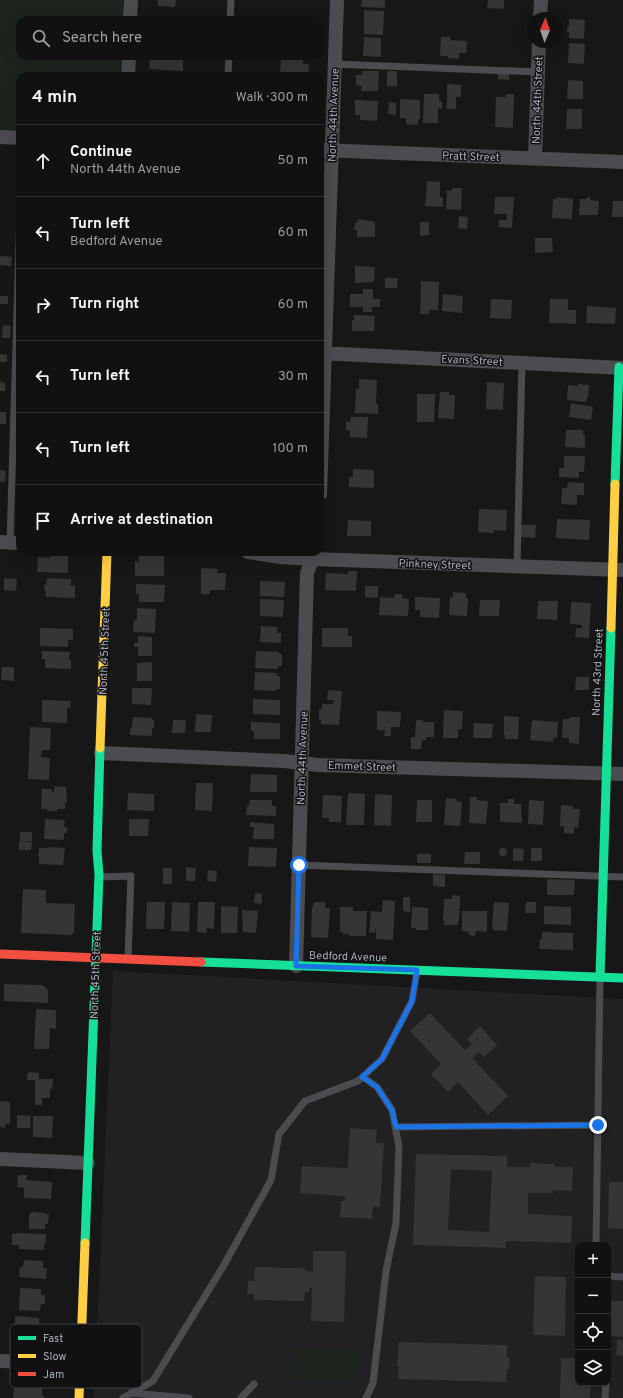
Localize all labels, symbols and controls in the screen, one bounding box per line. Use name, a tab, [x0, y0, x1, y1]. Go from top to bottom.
north arrow	[527, 12, 563, 48]
search box	[16, 16, 324, 60]
icon: search	[30, 27, 52, 49]
text: Search here	[62, 29, 142, 48]
street label: North 44th Street	[529, 56, 547, 144]
street label: North 44th Avenue	[325, 68, 343, 162]
text: 4 min	[32, 87, 77, 109]
text: Walk · 300 m	[236, 90, 308, 106]
text: Continue	[70, 143, 132, 162]
street label: Pratt Street	[442, 149, 500, 165]
icon: ahead	[32, 150, 54, 172]
text: 50 m	[278, 153, 308, 169]
text: North 44th Avenue	[70, 162, 181, 178]
text: Turn left	[70, 215, 130, 234]
icon: left	[32, 222, 54, 244]
text: 60 m	[278, 225, 308, 241]
text: Bedford Avenue	[70, 234, 162, 250]
icon: right	[32, 294, 54, 316]
text: Turn right	[70, 295, 139, 314]
text: 60 m	[278, 297, 308, 313]
street label: Evans Street	[441, 352, 503, 370]
icon: left	[32, 366, 54, 388]
text: Turn left	[70, 367, 130, 386]
text: 30 m	[278, 369, 308, 385]
icon: left	[32, 438, 54, 460]
text: Turn left	[70, 439, 130, 458]
text: 100 m	[272, 441, 308, 457]
icon: arrive	[32, 510, 54, 532]
text: Arrive at destination	[70, 511, 213, 530]
street label: Pinkney Street	[398, 557, 471, 573]
street label: North 45th Street	[96, 607, 114, 695]
street label: North 43rd Street	[589, 628, 607, 716]
street label: North 44th Avenue	[294, 711, 312, 805]
street label: Emmet Street	[328, 759, 396, 775]
route start	[290, 856, 308, 874]
street label: North 45th Street	[87, 931, 105, 1019]
street label: Bedford Avenue	[309, 949, 387, 965]
route end	[589, 1116, 607, 1134]
map controls	[575, 1242, 611, 1386]
button: +	[575, 1242, 611, 1278]
button: −	[575, 1278, 611, 1314]
button: locate	[575, 1314, 611, 1350]
legend	[10, 1324, 142, 1388]
text: Fast	[43, 1332, 63, 1346]
text: Slow	[43, 1350, 66, 1364]
button: layers	[575, 1350, 611, 1386]
text: Jam	[43, 1368, 64, 1382]

